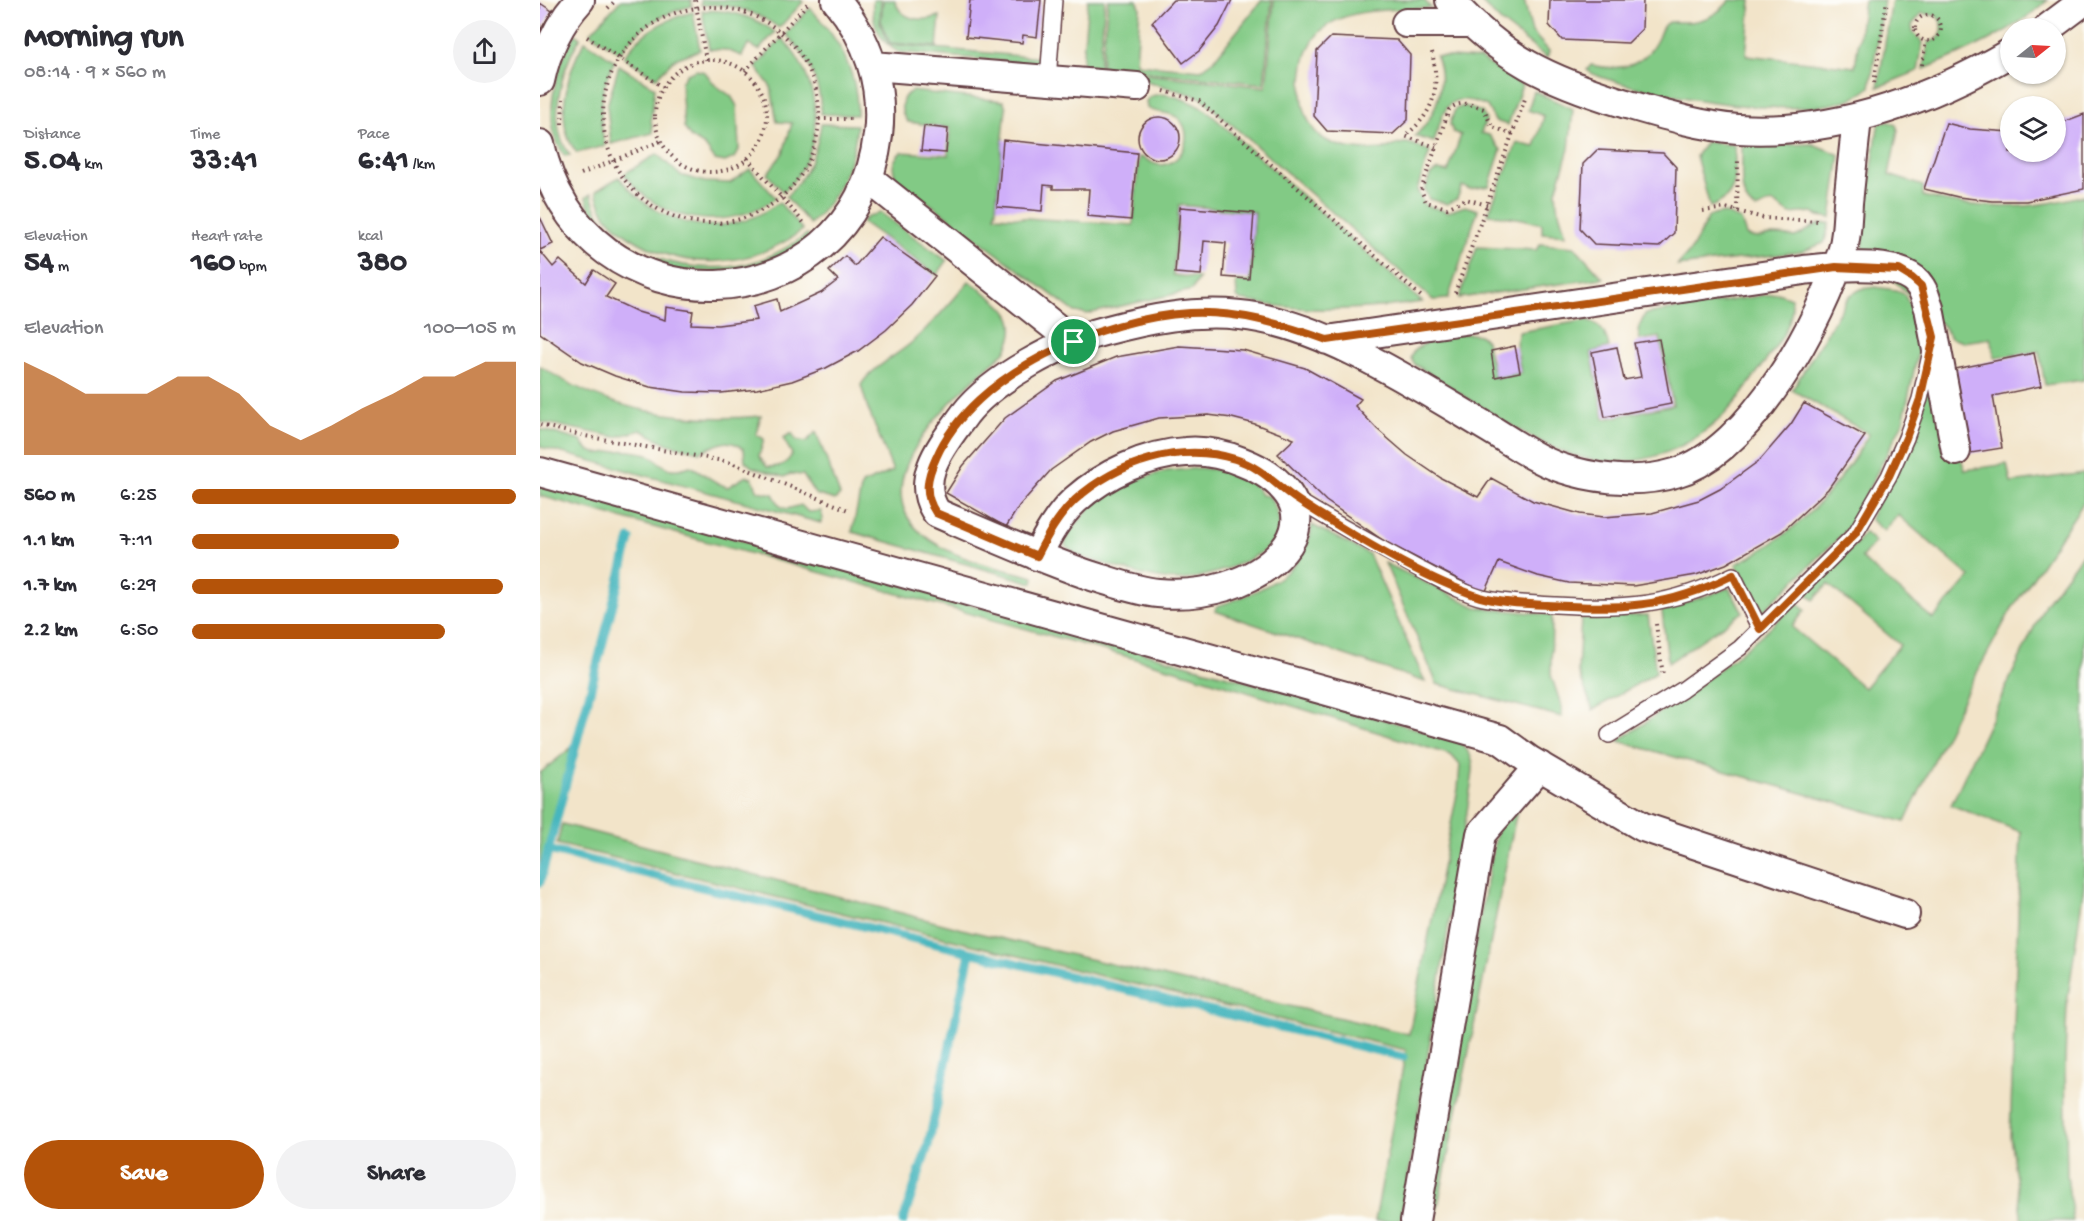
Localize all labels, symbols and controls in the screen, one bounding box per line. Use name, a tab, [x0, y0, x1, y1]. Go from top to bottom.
north arrow	[2000, 18, 2066, 84]
map controls	[2000, 18, 2066, 162]
text: Morning run	[24, 20, 184, 58]
button: share	[453, 20, 516, 83]
text: 08:14 · 9 × 560 m	[24, 62, 166, 85]
button: layers	[2000, 96, 2066, 162]
text: Distance	[24, 126, 81, 145]
text: Time	[191, 126, 220, 145]
text: Pace	[358, 126, 389, 145]
text: 5.04	[24, 145, 80, 180]
text: 33:41	[191, 145, 258, 180]
text: 6:41	[358, 145, 409, 180]
text: km	[80, 156, 103, 175]
text: /km	[409, 156, 435, 175]
text: Elevation	[24, 228, 88, 247]
text: Heart rate	[191, 228, 263, 247]
text: kcal	[358, 228, 383, 247]
text: 54	[24, 247, 54, 282]
text: 160	[191, 247, 235, 282]
text: 380	[358, 247, 407, 282]
text: m	[54, 258, 69, 277]
text: bpm	[235, 258, 267, 277]
pin	[1048, 316, 1099, 367]
text: Elevation	[24, 318, 104, 341]
text: 100–105 m	[424, 318, 516, 341]
icon: arrive	[1057, 325, 1090, 358]
text: 560 m	[24, 485, 75, 508]
text: 6:25	[120, 485, 157, 508]
text: 1.1 km	[24, 530, 74, 553]
text: 7:11	[120, 530, 153, 553]
text: 1.7 km	[24, 575, 77, 598]
text: 6:29	[120, 575, 156, 598]
text: 2.2 km	[24, 620, 78, 643]
text: 6:50	[120, 620, 158, 643]
button: Save	[24, 1140, 264, 1209]
button: Share	[276, 1140, 516, 1209]

